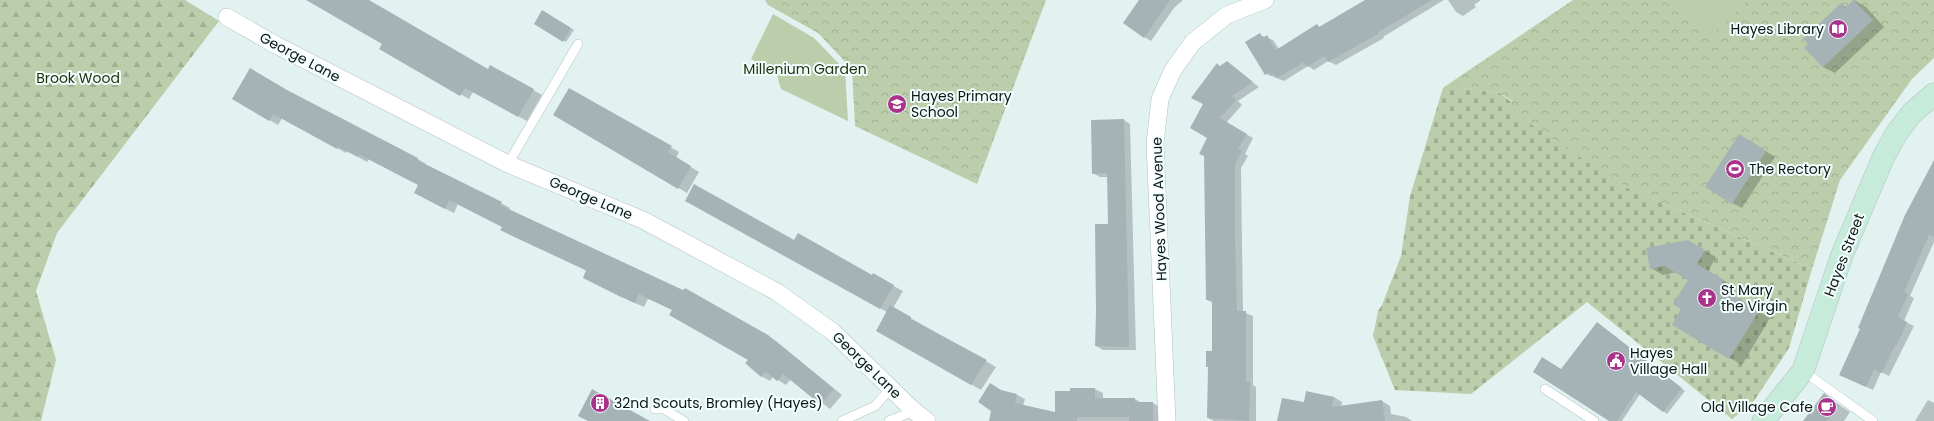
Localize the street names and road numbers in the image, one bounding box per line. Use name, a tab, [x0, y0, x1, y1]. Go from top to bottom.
street label: George Lane	[256, 27, 344, 87]
street label: Hayes Wood Avenue	[1146, 136, 1172, 281]
street label: George Lane	[546, 171, 636, 225]
street label: Hayes Street	[1819, 210, 1869, 300]
street label: George Lane	[828, 327, 906, 403]

